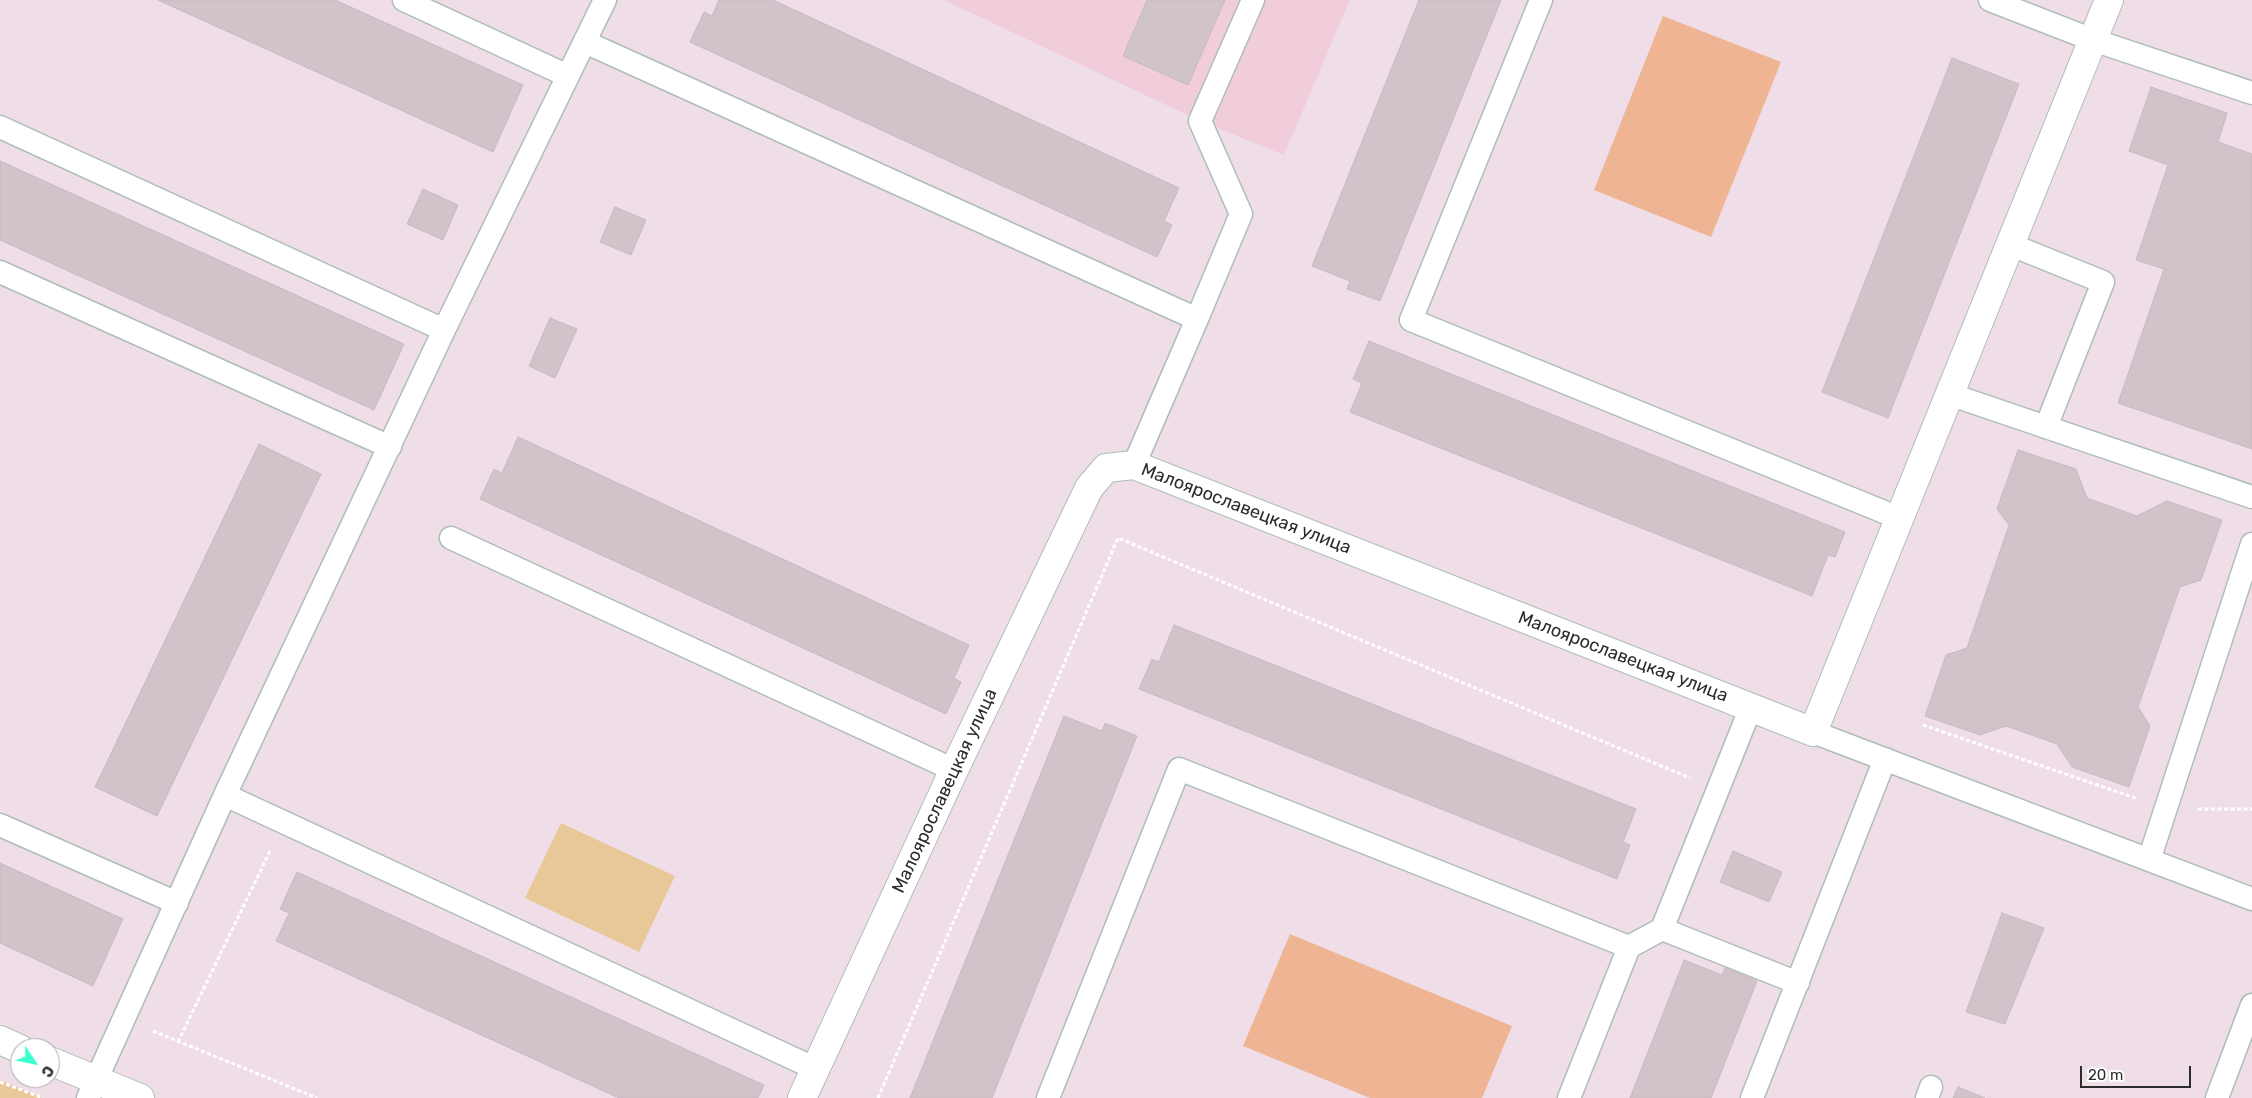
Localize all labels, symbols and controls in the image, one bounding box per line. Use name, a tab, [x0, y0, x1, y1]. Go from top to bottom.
street label: Малоярославецкая улица	[1138, 459, 1354, 559]
street label: Малоярославецкая улица	[1515, 607, 1731, 707]
street label: Малоярославецкая улица	[888, 685, 1002, 897]
north arrow	[10, 1038, 60, 1088]
scale bar	[2082, 1056, 2193, 1088]
text: С	[37, 1062, 57, 1080]
text: 20 m	[2088, 1066, 2123, 1084]

